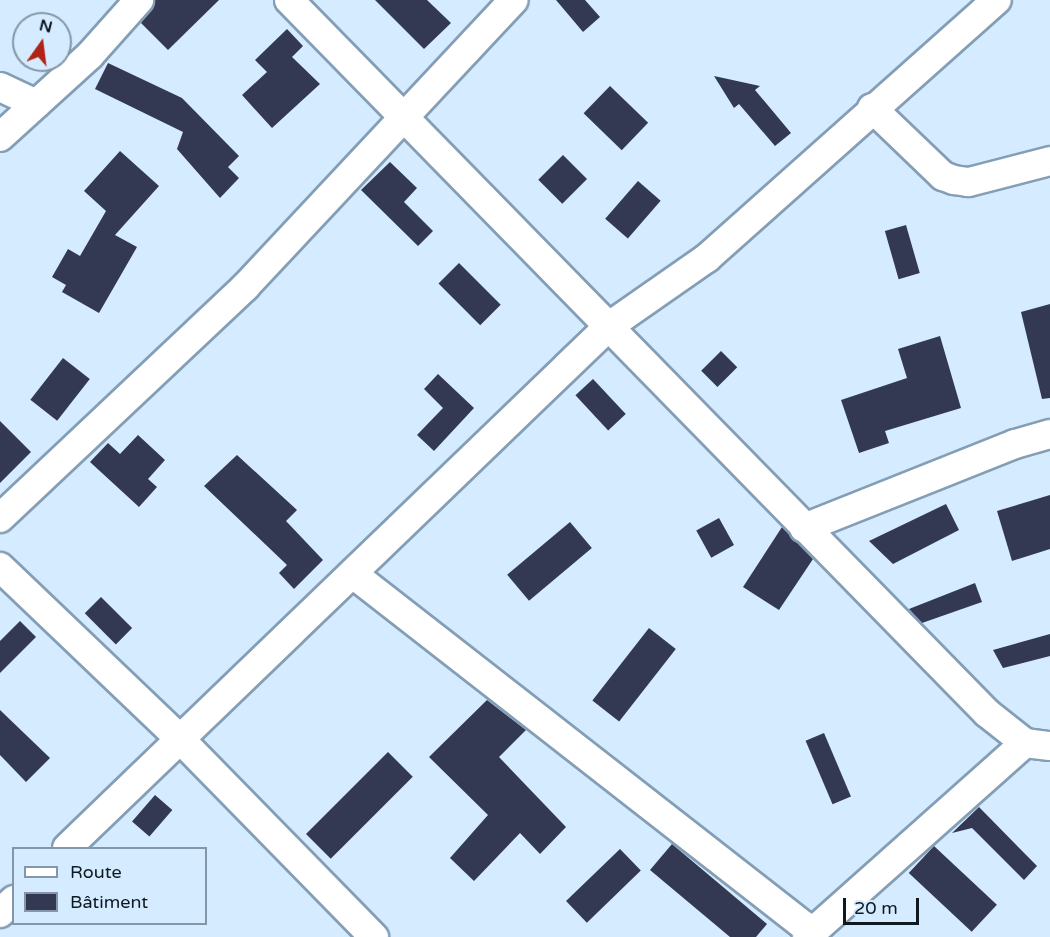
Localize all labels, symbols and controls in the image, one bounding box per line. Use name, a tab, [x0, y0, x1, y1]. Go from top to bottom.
north arrow	[12, 12, 72, 72]
text: N	[37, 15, 55, 38]
legend	[12, 847, 207, 925]
text: Route	[70, 861, 122, 883]
scale bar	[846, 886, 922, 924]
text: Bâtiment	[70, 891, 148, 913]
text: 20 m	[854, 897, 898, 919]

